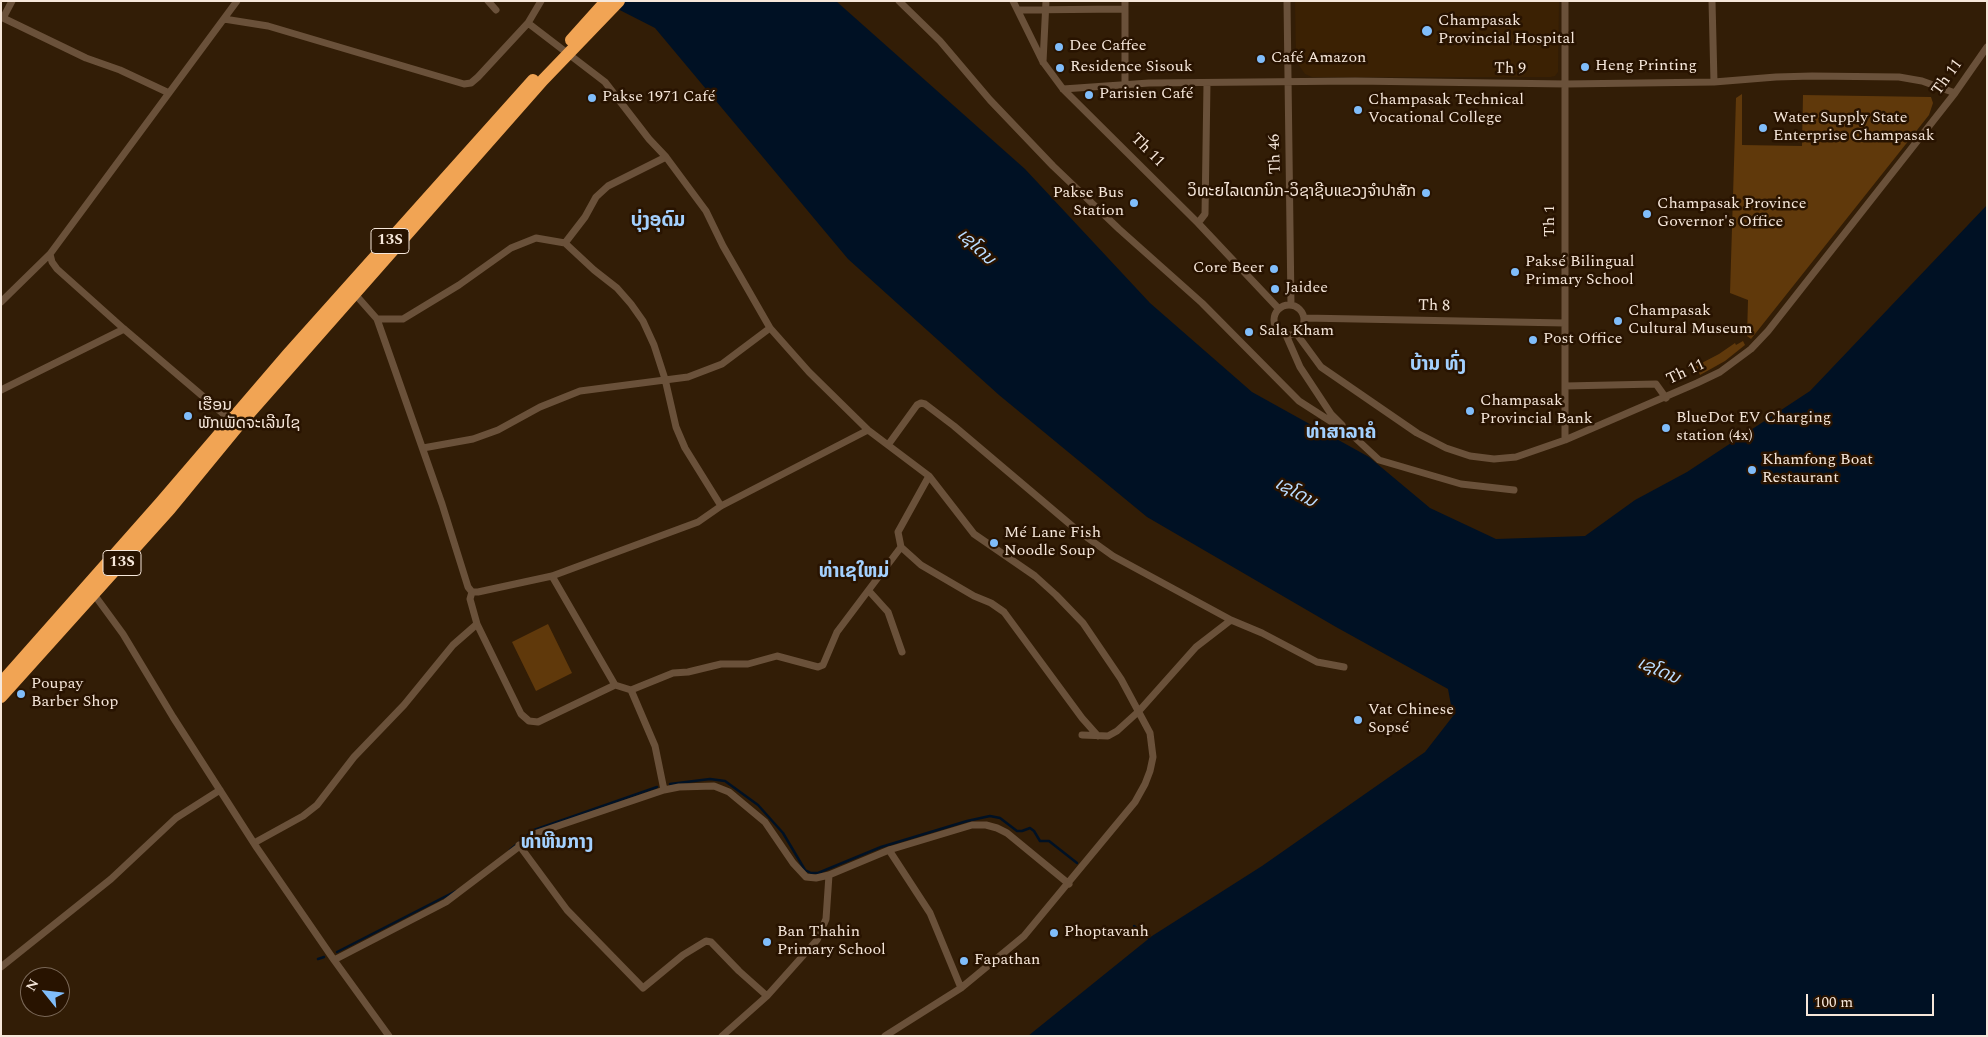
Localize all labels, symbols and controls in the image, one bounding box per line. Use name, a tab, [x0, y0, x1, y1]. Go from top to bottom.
place label: Champasak Provincial Hospital	[1438, 12, 1575, 50]
marker: Champasak Provincial Hospital	[1420, 24, 1434, 38]
place label: Dee Caffee	[1069, 37, 1147, 57]
marker: Dee Caffee	[1053, 41, 1065, 53]
place label: Café Amazon	[1271, 49, 1366, 69]
marker: Café Amazon	[1255, 53, 1267, 65]
street label: Th 11	[1928, 56, 1968, 100]
place label: Heng Printing	[1595, 57, 1697, 77]
place label: Residence Sisouk	[1070, 58, 1193, 78]
street label: Th 9	[1494, 60, 1526, 80]
marker: Heng Printing	[1579, 61, 1591, 73]
marker: Residence Sisouk	[1054, 62, 1066, 74]
place label: Parisien Café	[1099, 85, 1194, 105]
place label: Pakse 1971 Café	[602, 88, 715, 108]
marker: Parisien Café	[1083, 89, 1095, 101]
place label: Champasak Technical Vocational College	[1368, 91, 1524, 129]
marker: Pakse 1971 Café	[586, 92, 598, 104]
marker: Champasak Technical Vocational College	[1352, 104, 1364, 116]
place label: Water Supply State Enterprise Champasak	[1773, 109, 1935, 147]
marker: Water Supply State Enterprise Champasak	[1757, 122, 1769, 134]
street label: Th 11	[1126, 130, 1168, 172]
street label: Th 46	[1266, 134, 1286, 174]
place label: ວິທະຍໄລເຕກນິກ-ວິຊາຊີບແຂວງຈໍາປາສັກ	[1188, 183, 1416, 203]
place label: Pakse Bus Station	[1053, 184, 1124, 222]
marker: ວິທະຍໄລເຕກນິກ-ວິຊາຊີບແຂວງຈໍາປາສັກ	[1420, 187, 1432, 199]
place label: Champasak Province Governor's Office	[1657, 195, 1806, 233]
marker: Pakse Bus Station	[1128, 197, 1140, 209]
street label: Th 1	[1541, 205, 1561, 237]
marker: Champasak Province Governor's Office	[1641, 208, 1653, 220]
district label: ບຸ່ງອຸດົມ	[631, 211, 685, 233]
water label: ເຊໂດນ	[952, 225, 998, 271]
road number: 13S	[371, 228, 409, 254]
place label: Paksé Bilingual Primary School	[1525, 253, 1635, 291]
place label: Core Beer	[1193, 259, 1264, 279]
marker: Core Beer	[1268, 263, 1280, 275]
marker: Paksé Bilingual Primary School	[1509, 266, 1521, 278]
place label: Jaidee	[1285, 279, 1328, 299]
marker: Jaidee	[1269, 283, 1281, 295]
street label: Th 8	[1418, 297, 1450, 317]
place label: Champasak Cultural Museum	[1628, 302, 1753, 340]
marker: Champasak Cultural Museum	[1612, 315, 1624, 327]
place label: Sala Kham	[1259, 322, 1334, 342]
marker: Sala Kham	[1243, 326, 1255, 338]
place label: Post Office	[1543, 330, 1622, 350]
marker: Post Office	[1527, 334, 1539, 346]
district label: ບ້ານ ທົ່ງ	[1410, 355, 1466, 377]
street label: Th 11	[1664, 356, 1708, 390]
place label: Champasak Provincial Bank	[1480, 392, 1593, 430]
place label: ເຮືອນ ພັກເພັດຈະເລີນໄຊ	[198, 397, 300, 435]
marker: Champasak Provincial Bank	[1464, 405, 1476, 417]
place label: BlueDot EV Charging station (4x)	[1676, 409, 1831, 447]
marker: ເຮືອນ ພັກເພັດຈະເລີນໄຊ	[182, 410, 194, 422]
marker: BlueDot EV Charging station (4x)	[1660, 422, 1672, 434]
district label: ທ່າສາລາຄໍ	[1306, 423, 1376, 445]
place label: Khamfong Boat Restaurant	[1762, 451, 1873, 489]
marker: Khamfong Boat Restaurant	[1746, 464, 1758, 476]
water label: ເຊໂດນ	[1271, 474, 1319, 514]
place label: Mé Lane Fish Noodle Soup	[1004, 524, 1101, 562]
marker: Mé Lane Fish Noodle Soup	[988, 537, 1000, 549]
road number: 13S	[103, 550, 141, 576]
district label: ທ່າເຊໃຫມ່	[819, 562, 889, 584]
water label: ເຊໂດນ	[1634, 654, 1682, 690]
place label: Poupay Barber Shop	[31, 675, 118, 713]
marker: Poupay Barber Shop	[15, 688, 27, 700]
place label: Vat Chinese Sopsé	[1368, 701, 1454, 739]
marker: Vat Chinese Sopsé	[1352, 714, 1364, 726]
district label: ທ່າຫີນກາງ	[521, 833, 593, 855]
place label: Ban Thahin Primary School	[777, 923, 886, 961]
place label: Phoptavanh	[1064, 923, 1149, 943]
marker: Phoptavanh	[1048, 927, 1060, 939]
marker: Ban Thahin Primary School	[761, 936, 773, 948]
place label: Fapathan	[974, 951, 1040, 971]
marker: Fapathan	[958, 955, 970, 967]
north arrow	[20, 967, 70, 1017]
text: N	[20, 975, 44, 995]
scale bar	[1808, 984, 1936, 1016]
text: 100 m	[1814, 991, 1853, 1014]

